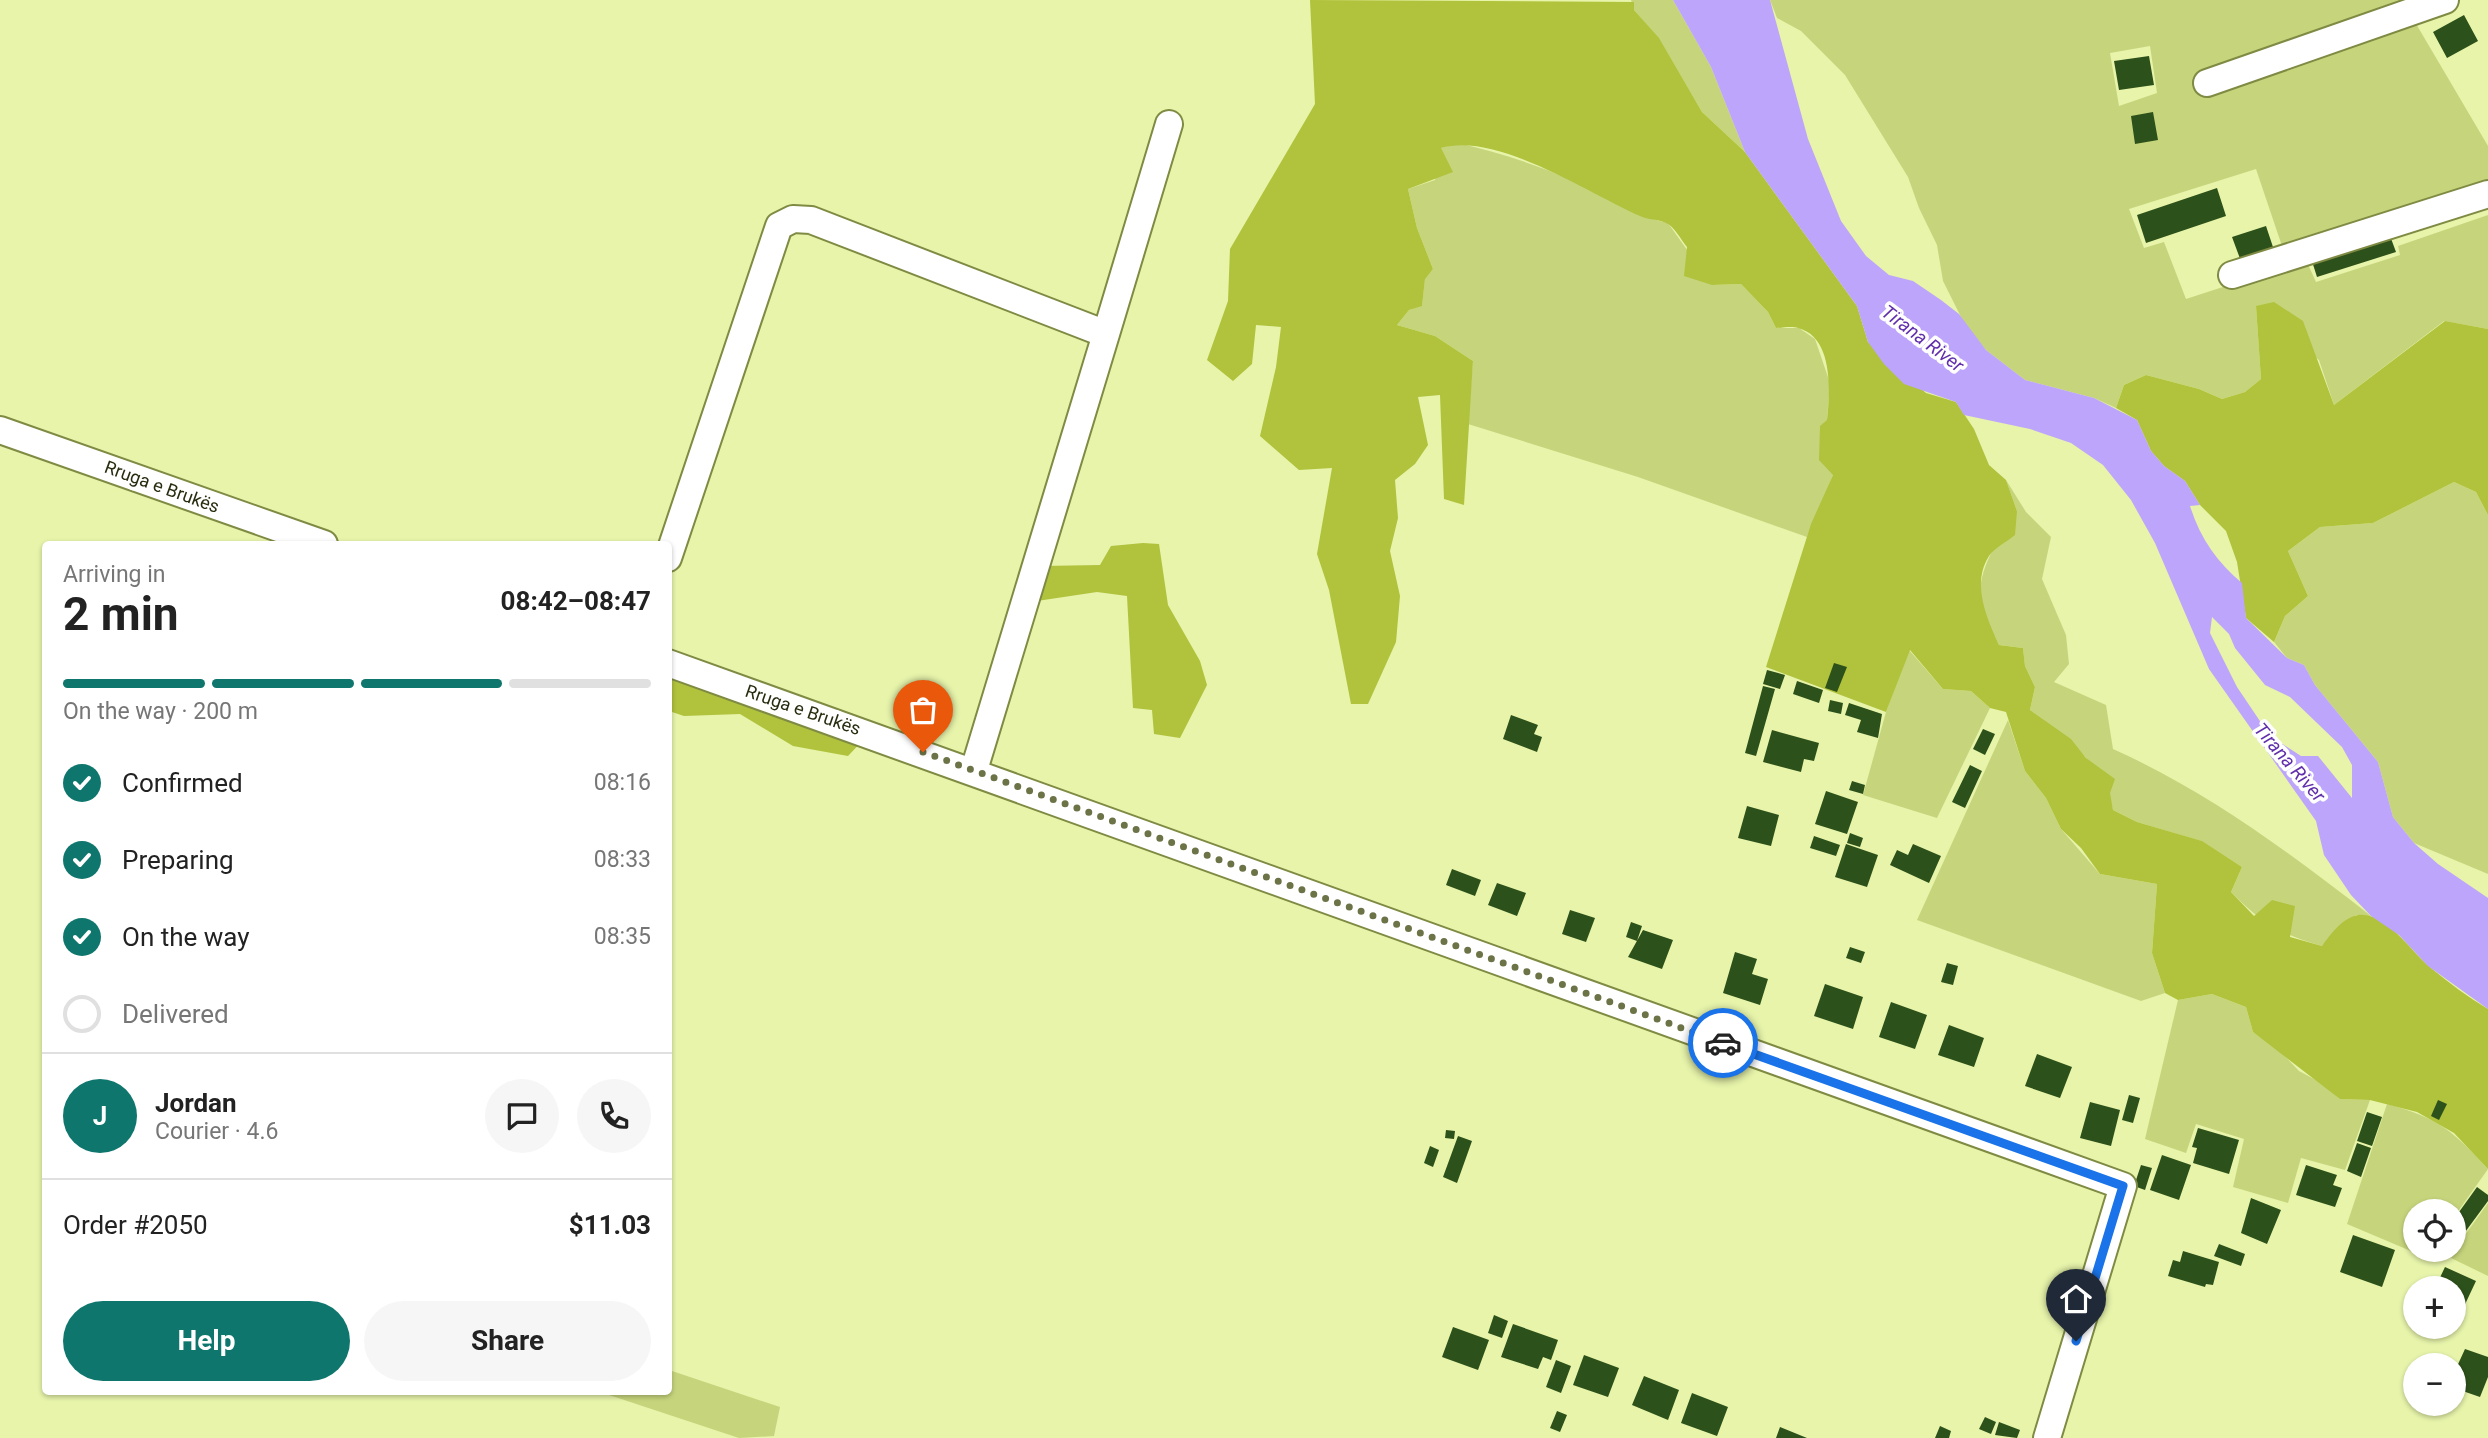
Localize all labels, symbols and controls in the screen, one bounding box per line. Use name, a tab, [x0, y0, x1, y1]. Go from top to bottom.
water label: Tirana River	[1877, 300, 1969, 377]
street label: Rruga e Brukës	[102, 456, 222, 517]
text: Arriving in	[63, 561, 166, 588]
text: 08:42–08:47	[501, 586, 651, 616]
text: 2 min	[63, 587, 179, 641]
street label: Rruga e Brukës	[743, 680, 864, 739]
pin	[893, 680, 953, 752]
icon: bag	[904, 691, 942, 729]
text: On the way · 200 m	[63, 698, 258, 725]
water label: Tirana River	[2249, 718, 2331, 807]
icon: check	[63, 764, 101, 802]
text: Confirmed	[122, 768, 243, 798]
text: 08:16	[594, 769, 651, 796]
icon: check	[63, 841, 101, 879]
text: Preparing	[122, 845, 234, 875]
text: 08:33	[594, 846, 651, 873]
icon: check	[63, 918, 101, 956]
text: On the way	[122, 922, 250, 952]
text: 08:35	[594, 923, 651, 950]
text: Delivered	[122, 999, 229, 1029]
courier	[1688, 1008, 1758, 1078]
icon: car	[1704, 1024, 1742, 1062]
button: chat	[485, 1079, 559, 1153]
button: phone	[577, 1079, 651, 1153]
text: Jordan	[155, 1088, 237, 1118]
text: J	[93, 1101, 107, 1131]
text: Courier · 4.6	[155, 1118, 278, 1145]
map controls	[2403, 1199, 2466, 1416]
button: locate	[2403, 1199, 2466, 1262]
text: Order #2050	[63, 1210, 208, 1240]
text: $11.03	[569, 1210, 651, 1240]
pin	[2046, 1269, 2106, 1341]
button: +	[2403, 1276, 2466, 1339]
icon: home	[2057, 1280, 2095, 1318]
button: Help	[63, 1301, 350, 1381]
button: Share	[364, 1301, 651, 1381]
button: −	[2403, 1353, 2466, 1416]

